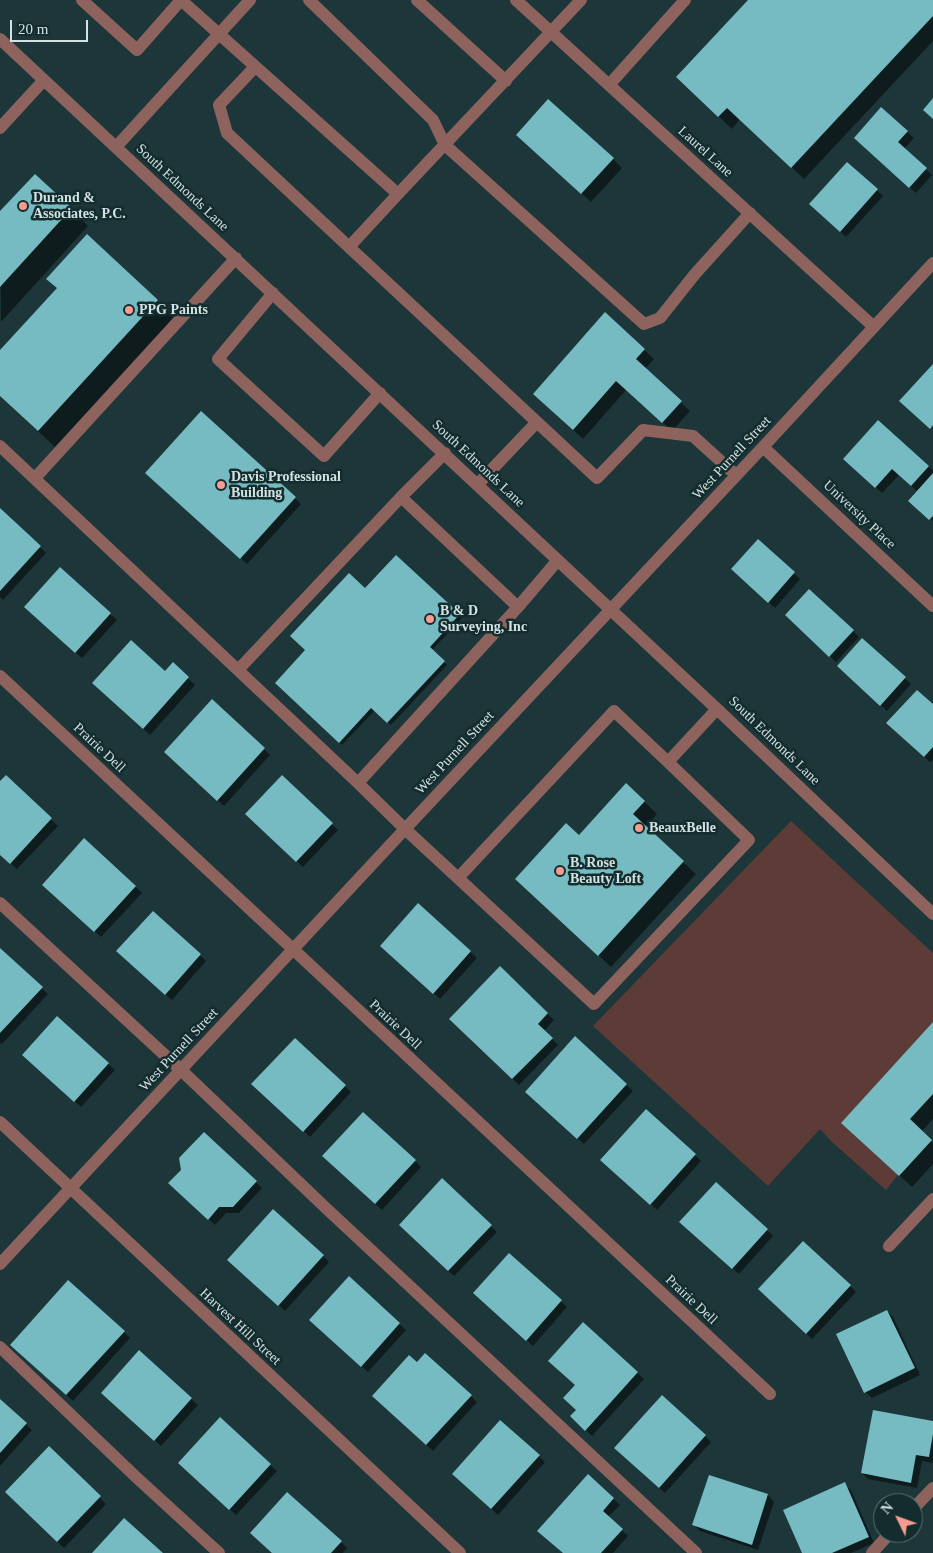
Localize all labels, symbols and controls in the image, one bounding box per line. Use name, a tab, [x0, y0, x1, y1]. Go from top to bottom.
scale bar	[12, 10, 90, 42]
text: 20 m	[18, 21, 48, 37]
street label: Laurel Lane	[674, 123, 736, 181]
street label: South Edmonds Lane	[132, 141, 232, 235]
place label: Durand & Associates, P.C.	[33, 190, 126, 222]
marker: Durand & Associates, P.C.	[17, 200, 29, 212]
place label: PPG Paints	[139, 302, 208, 318]
marker: PPG Paints	[123, 304, 135, 316]
street label: West Purnell Street	[689, 413, 775, 503]
street label: South Edmonds Lane	[428, 417, 528, 511]
place label: Davis Professional Building	[231, 469, 341, 502]
street label: University Place	[819, 477, 899, 553]
marker: Davis Professional Building	[215, 479, 227, 491]
place label: B & D Surveying, Inc	[440, 603, 527, 636]
marker: B & D Surveying, Inc	[424, 613, 436, 625]
street label: South Edmonds Lane	[725, 693, 823, 789]
street label: West Purnell Street	[412, 708, 498, 798]
street label: Prairie Dell	[70, 720, 128, 776]
place label: BeauxBelle	[649, 820, 716, 836]
marker: BeauxBelle	[633, 822, 645, 834]
place label: B. Rose Beauty Loft	[570, 855, 641, 888]
marker: B. Rose Beauty Loft	[554, 865, 566, 877]
street label: Prairie Dell	[366, 997, 424, 1053]
street label: West Purnell Street	[136, 1005, 222, 1095]
street label: Prairie Dell	[662, 1272, 720, 1328]
street label: Harvest Hill Street	[196, 1285, 284, 1369]
north arrow	[873, 1493, 923, 1543]
text: N	[878, 1500, 896, 1517]

